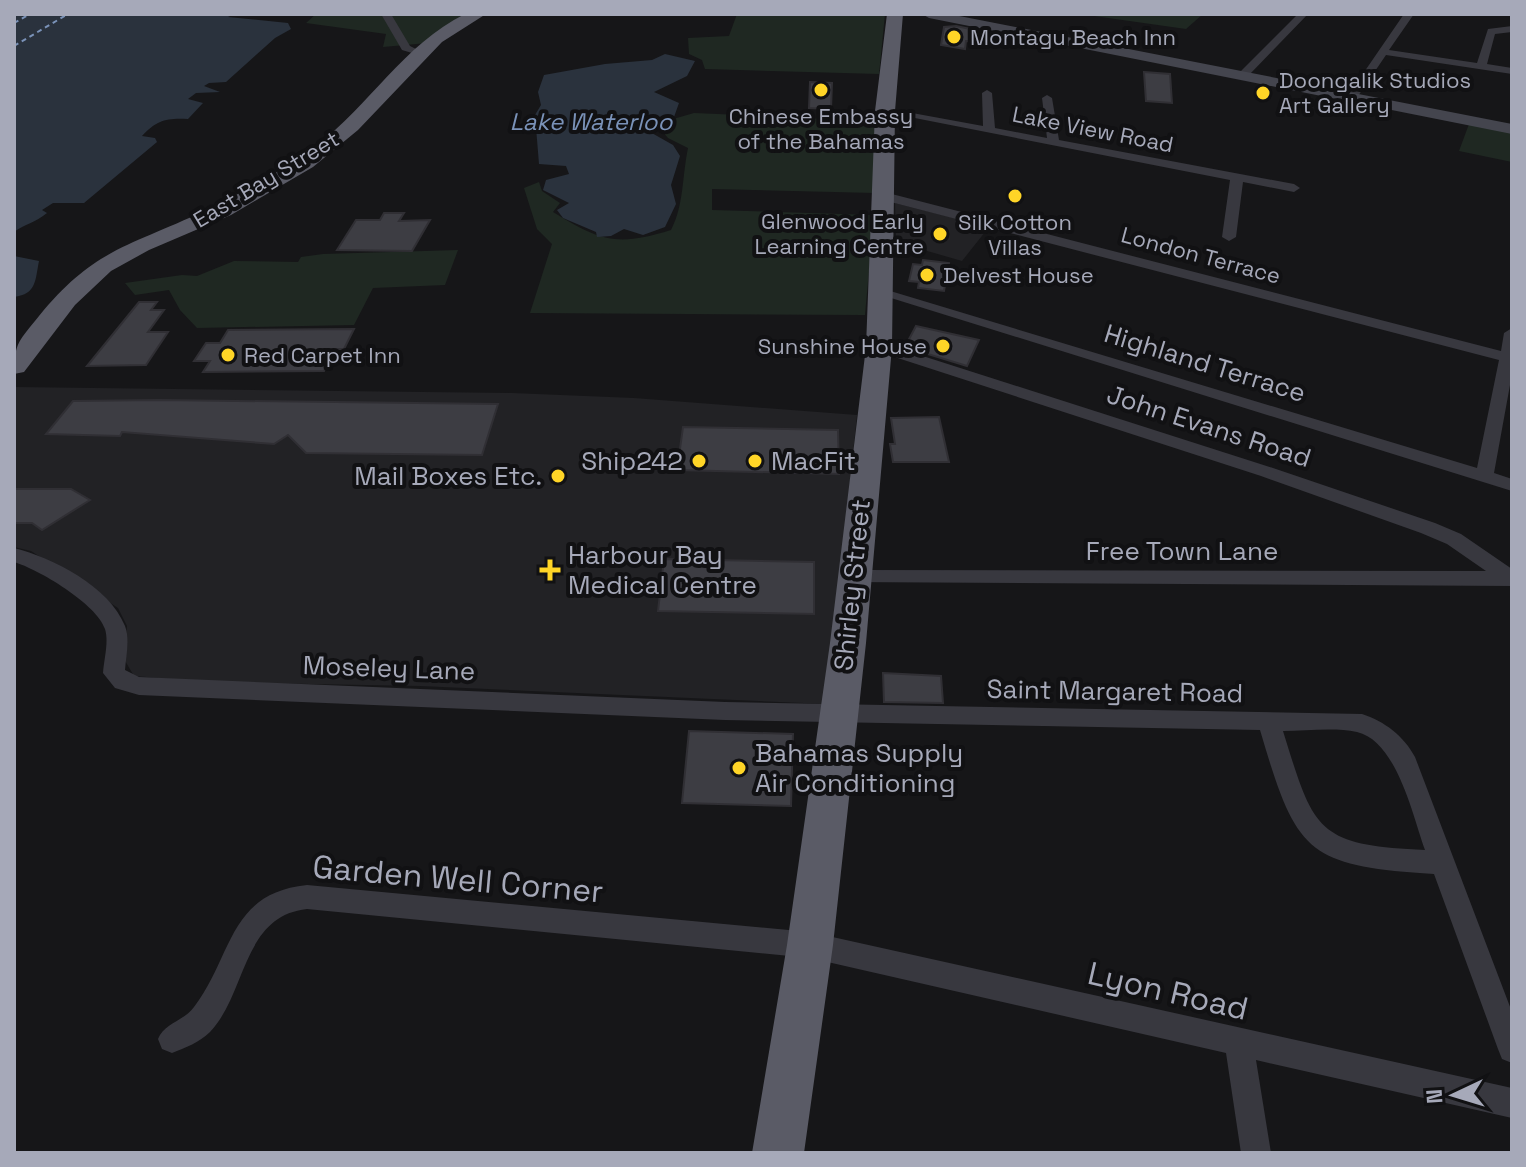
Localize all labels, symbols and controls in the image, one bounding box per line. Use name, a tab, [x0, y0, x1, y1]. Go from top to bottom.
place label: Montagu Beach Inn	[970, 23, 1176, 51]
marker: Montagu Beach Inn	[945, 28, 963, 46]
place label: Doongalik Studios Art Gallery	[1279, 66, 1471, 119]
marker: Chinese Embassy of the Bahamas	[812, 81, 830, 99]
marker: Doongalik Studios Art Gallery	[1254, 84, 1272, 102]
street label: Lake View Road	[1010, 100, 1176, 158]
place label: Chinese Embassy of the Bahamas	[729, 102, 913, 155]
water label: Lake Waterloo	[510, 106, 673, 137]
street label: East Bay Street	[188, 124, 344, 234]
marker: Silk Cotton Villas	[1006, 187, 1024, 205]
place label: Glenwood Early Learning Centre	[755, 207, 924, 260]
place label: Silk Cotton Villas	[958, 208, 1072, 261]
street label: London Terrace	[1118, 220, 1284, 290]
marker: Glenwood Early Learning Centre	[931, 225, 949, 243]
place label: Delvest House	[943, 261, 1094, 289]
marker: Delvest House	[918, 266, 936, 284]
street label: Highland Terrace	[1100, 316, 1310, 410]
place label: Sunshine House	[758, 332, 927, 360]
marker: Sunshine House	[934, 337, 952, 355]
place label: Red Carpet Inn	[244, 341, 401, 369]
marker: Red Carpet Inn	[219, 346, 237, 364]
street label: John Evans Road	[1103, 377, 1315, 475]
place label: Ship242	[581, 444, 683, 478]
place label: MacFit	[771, 444, 856, 478]
marker: Ship242	[690, 452, 708, 470]
marker: MacFit	[746, 452, 764, 470]
place label: Mail Boxes Etc.	[354, 459, 542, 493]
marker: Mail Boxes Etc.	[549, 467, 567, 485]
street label: Shirley Street	[826, 498, 878, 672]
street label: Free Town Lane	[1086, 534, 1278, 568]
place label: Harbour Bay Medical Centre	[568, 538, 757, 602]
marker: Harbour Bay Medical Centre	[539, 559, 561, 581]
street label: Moseley Lane	[302, 648, 476, 688]
street label: Saint Margaret Road	[986, 672, 1244, 710]
place label: Bahamas Supply Air Conditioning	[755, 736, 963, 800]
marker: Bahamas Supply Air Conditioning	[730, 759, 748, 777]
street label: Garden Well Corner	[311, 846, 605, 912]
street label: Lyon Road	[1084, 953, 1252, 1029]
north arrow	[1414, 1055, 1494, 1135]
text: N	[1420, 1088, 1449, 1105]

